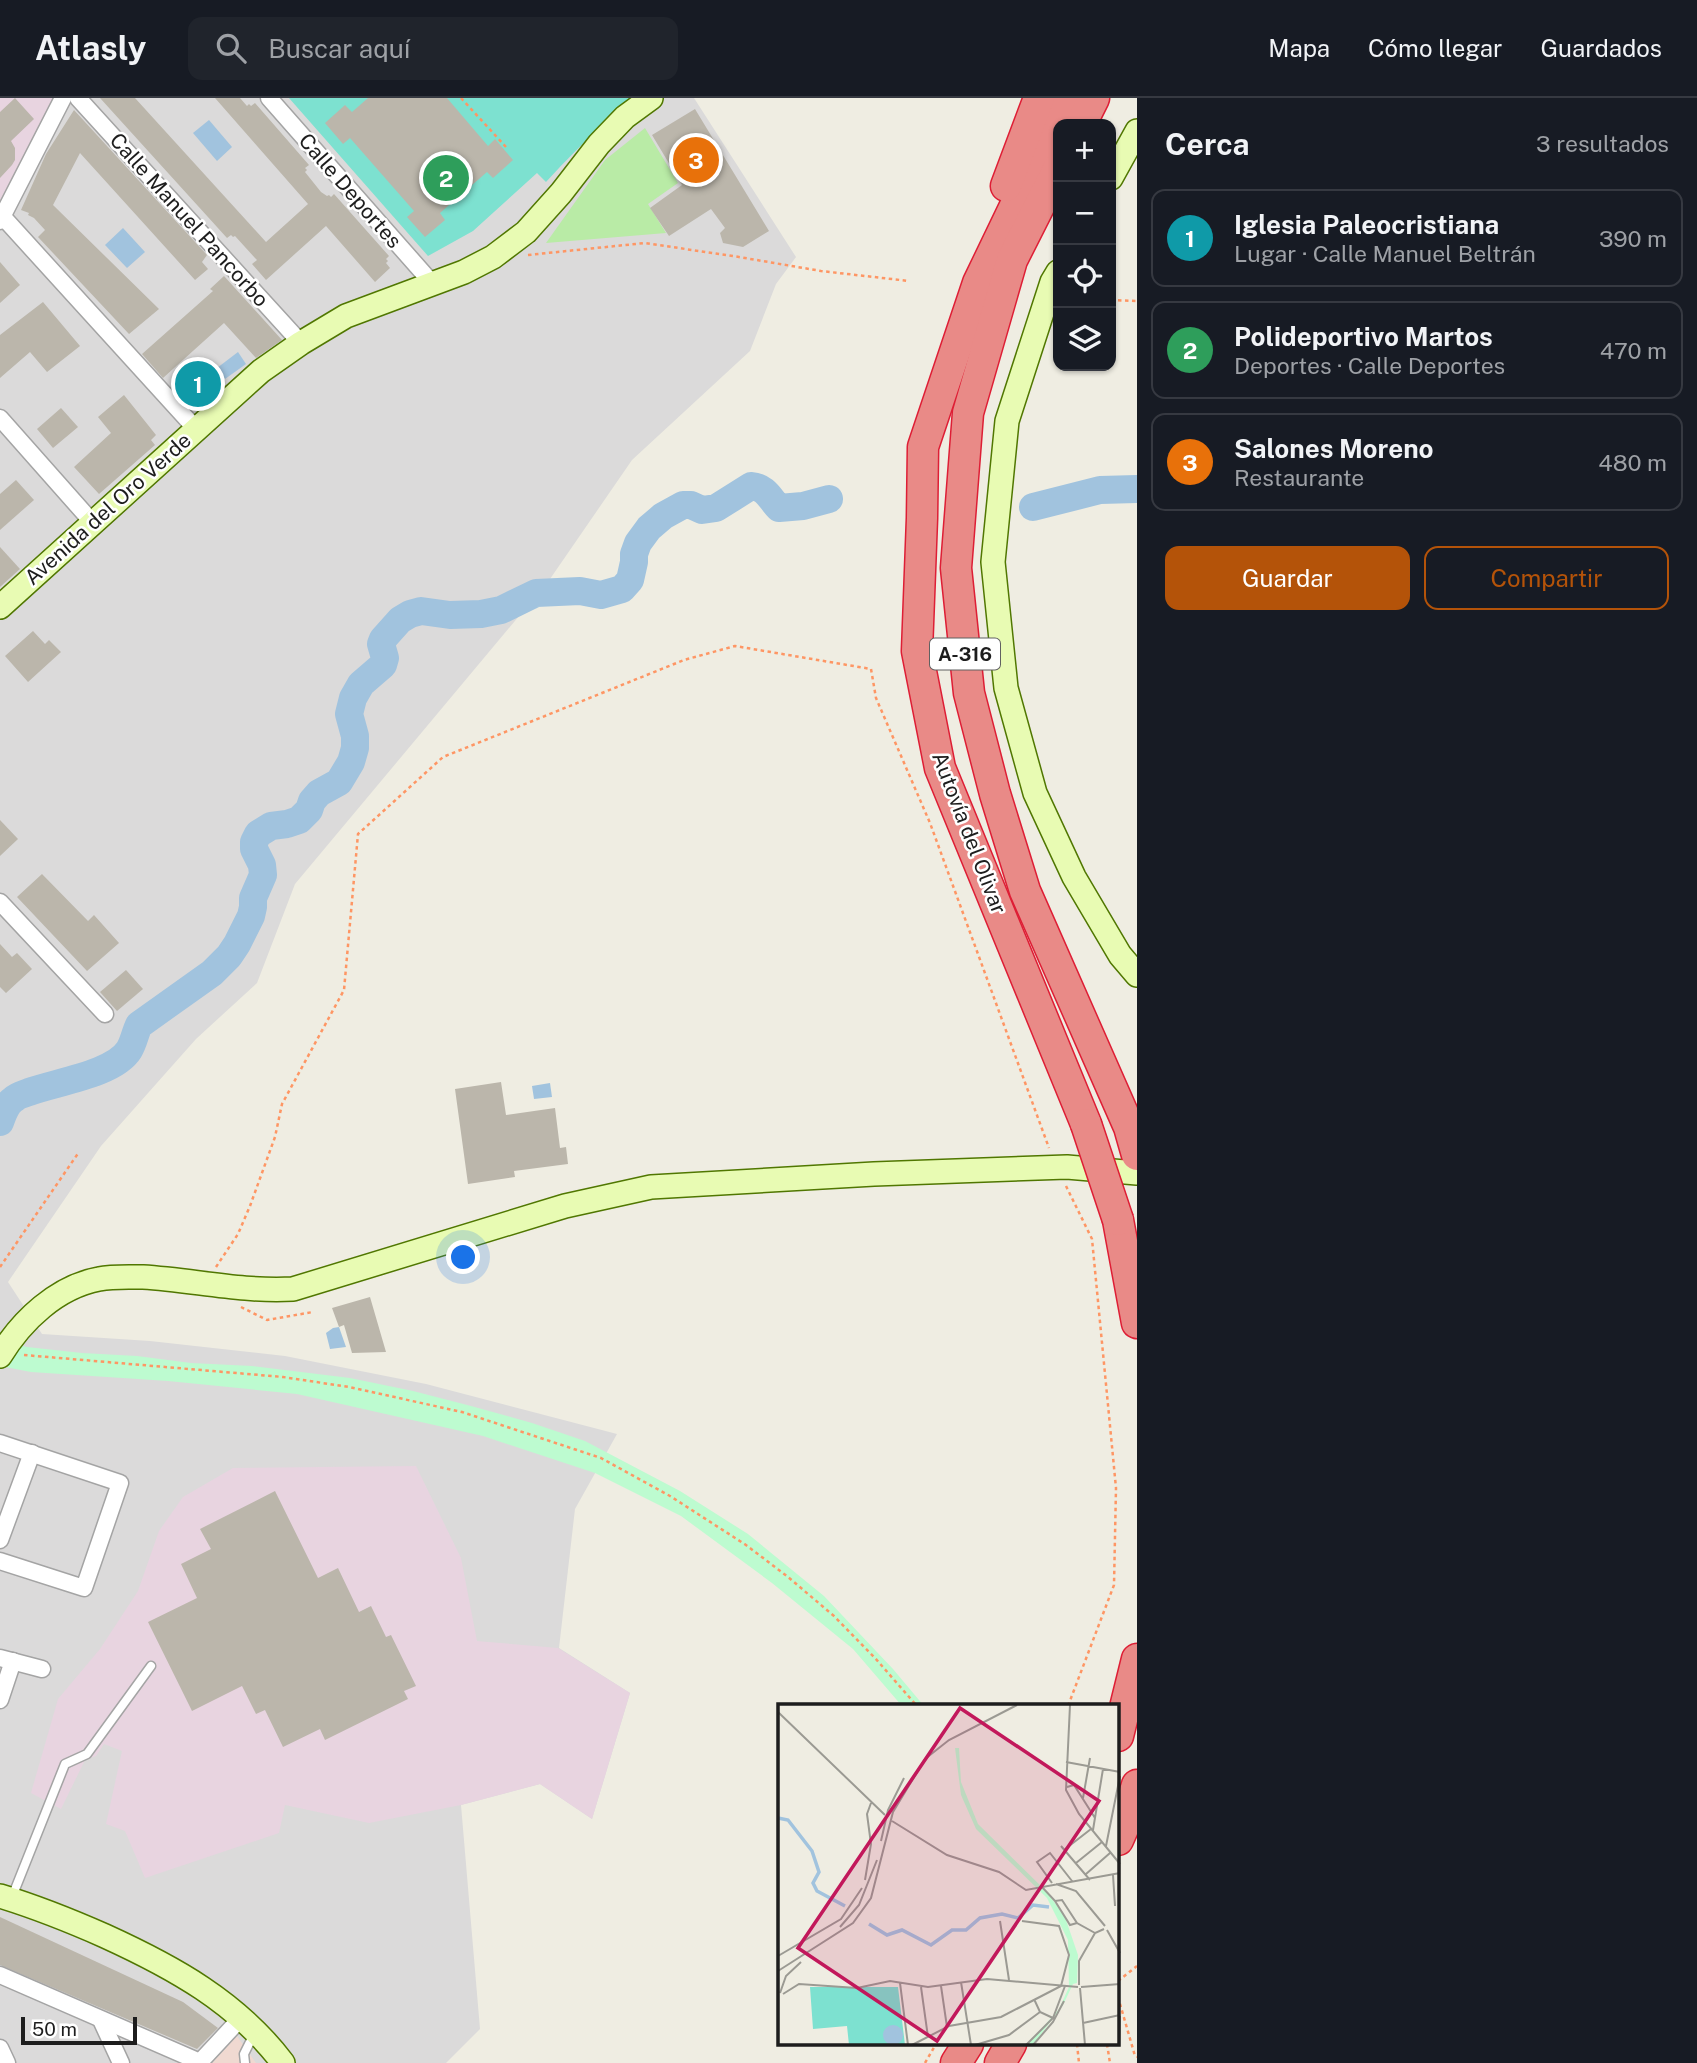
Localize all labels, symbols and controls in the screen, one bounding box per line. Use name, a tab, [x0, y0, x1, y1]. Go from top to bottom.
search box	[188, 17, 678, 80]
text: Atlasly	[35, 29, 146, 67]
icon: search	[212, 29, 250, 67]
text: Buscar aquí	[268, 33, 410, 64]
text: Mapa	[1268, 34, 1330, 62]
text: Cómo llegar	[1368, 34, 1502, 62]
text: Guardados	[1540, 34, 1662, 62]
map controls	[1053, 119, 1116, 371]
button: +	[1053, 119, 1116, 182]
text: Cerca	[1165, 126, 1250, 162]
street label: Calle Manuel Pancorbo	[105, 128, 274, 312]
street label: Calle Deportes	[294, 128, 407, 253]
text: 3 resultados	[1536, 130, 1669, 157]
pin: 3	[673, 134, 719, 186]
pin: 2	[423, 152, 469, 204]
button: −	[1053, 182, 1116, 245]
text: Iglesia Paleocristiana	[1234, 209, 1499, 240]
text: 1	[1185, 225, 1195, 252]
text: 390 m	[1599, 225, 1667, 252]
text: Lugar · Calle Manuel Beltrán	[1234, 240, 1536, 267]
button: locate	[1053, 245, 1116, 308]
button: layers	[1053, 308, 1116, 371]
text: Polideportivo Martos	[1234, 321, 1493, 352]
text: 2	[1183, 337, 1197, 364]
text: 470 m	[1600, 337, 1667, 364]
text: Deportes · Calle Deportes	[1234, 352, 1505, 379]
pin: 1	[175, 358, 221, 410]
street label: Avenida del Oro Verde	[19, 427, 196, 590]
text: Salones Moreno	[1234, 433, 1434, 464]
text: 3	[1182, 449, 1198, 476]
text: 480 m	[1598, 449, 1667, 476]
text: Restaurante	[1234, 464, 1364, 491]
button: Guardar	[1165, 546, 1410, 610]
button: Compartir	[1424, 546, 1669, 610]
road number: A-316	[930, 638, 1000, 670]
street label: Autovía del Olivar	[927, 748, 1012, 917]
your location	[446, 1240, 480, 1274]
inset map	[778, 1704, 1120, 2046]
scale bar	[21, 2014, 136, 2046]
text: 50 m	[32, 2018, 77, 2040]

